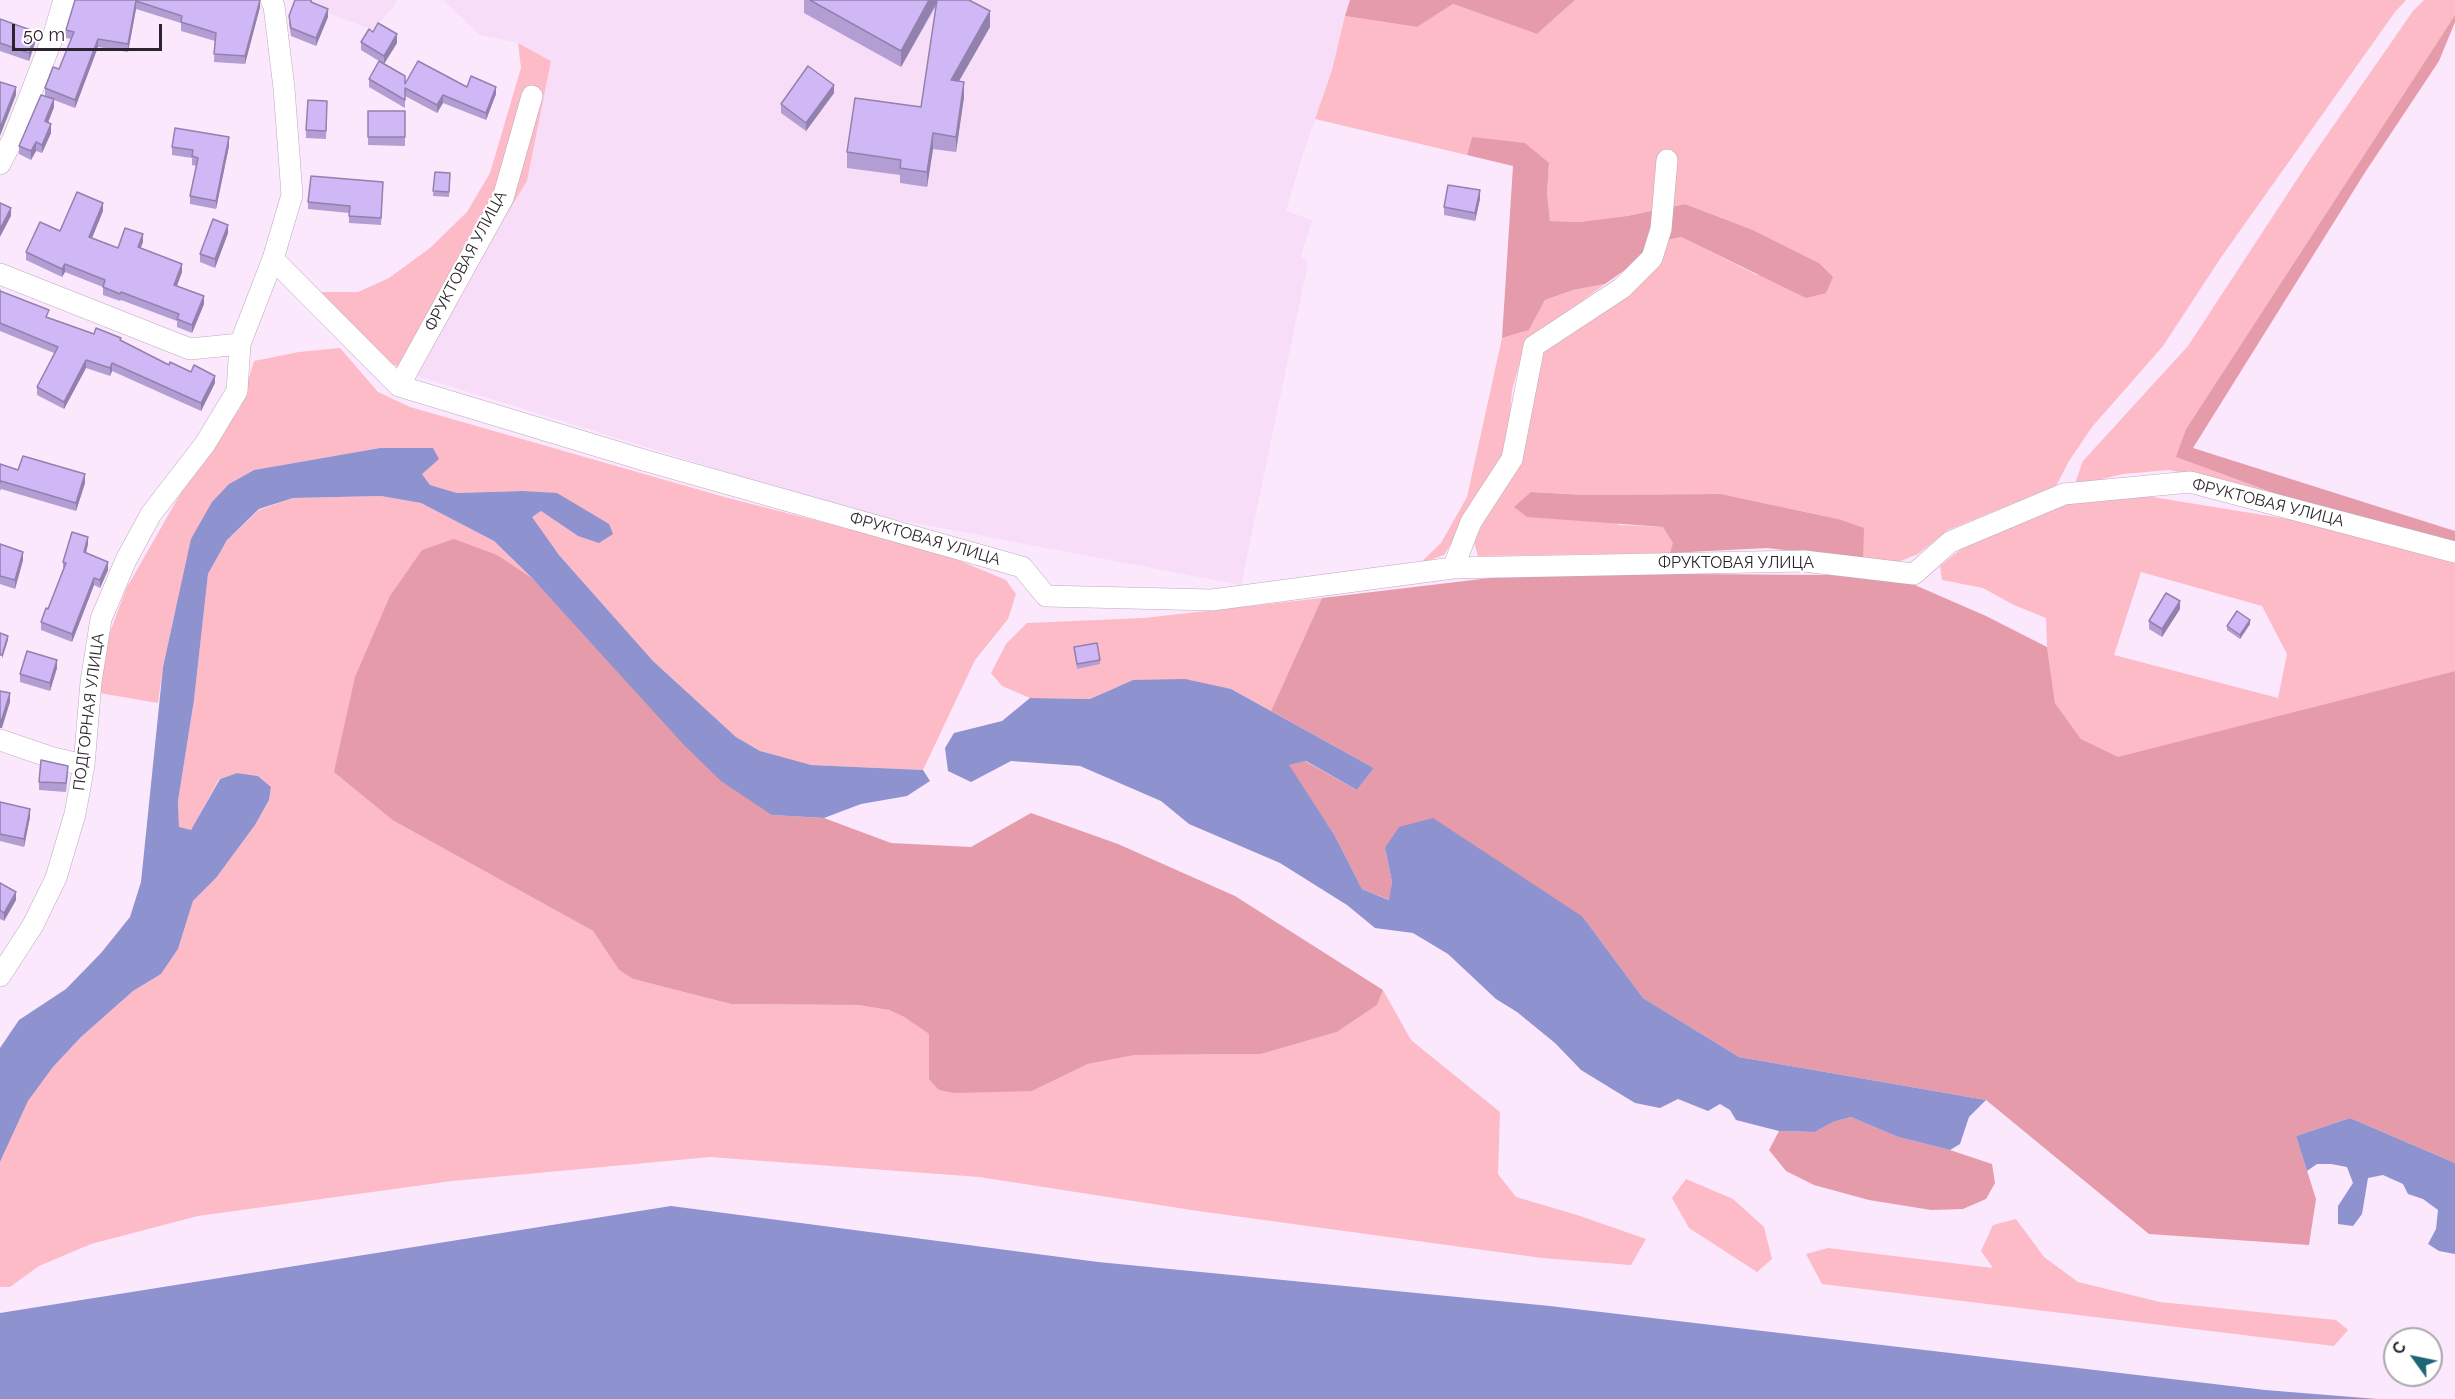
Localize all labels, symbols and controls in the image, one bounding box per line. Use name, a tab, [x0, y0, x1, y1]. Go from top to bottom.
scale bar	[15, 12, 165, 50]
text: 50 m	[23, 24, 65, 45]
street label: ФРУКТОВАЯ УЛИЦА	[421, 188, 511, 334]
street label: ФРУКТОВАЯ УЛИЦА	[2190, 475, 2346, 531]
street label: ФРУКТОВАЯ УЛИЦА	[847, 508, 1003, 570]
street label: ФРУКТОВАЯ УЛИЦА	[1658, 553, 1814, 573]
street label: ПОДГОРНАЯ УЛИЦА	[70, 632, 108, 792]
north arrow	[2383, 1327, 2443, 1387]
text: С	[2388, 1338, 2410, 1358]

